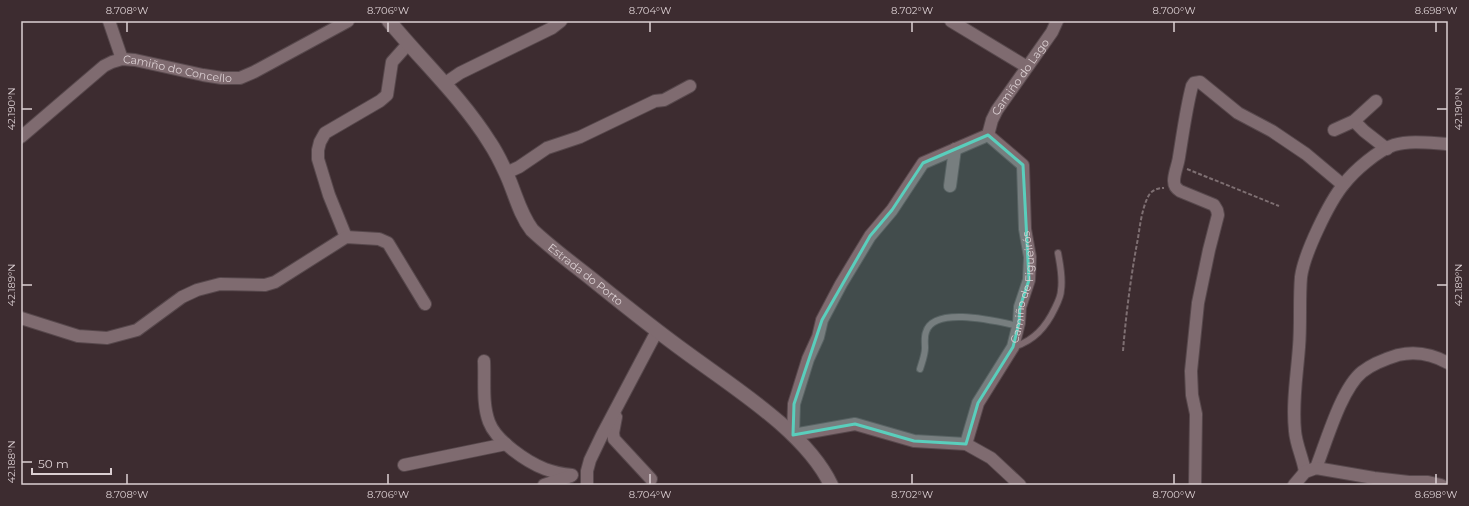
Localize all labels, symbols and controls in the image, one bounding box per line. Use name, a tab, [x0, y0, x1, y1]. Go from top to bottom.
text: 8.708°W	[106, 4, 148, 17]
text: 8.706°W	[367, 4, 409, 17]
text: 8.704°W	[629, 4, 671, 17]
text: 8.702°W	[891, 4, 933, 17]
text: 8.700°W	[1152, 4, 1196, 17]
text: 8.698°W	[1415, 4, 1457, 17]
street label: Camiño do Lago	[988, 36, 1052, 118]
street label: Camiño do Concello	[122, 52, 232, 85]
text: 42.190°N	[5, 87, 18, 131]
text: 42.190°N	[1452, 87, 1465, 131]
street label: Camiño de Figueirós	[1007, 229, 1037, 345]
street label: Estrada do Porto	[545, 240, 626, 309]
text: 42.189°N	[5, 264, 18, 306]
text: 42.189°N	[1452, 264, 1465, 306]
text: 42.188°N	[5, 440, 18, 484]
scale bar	[32, 450, 111, 476]
text: 50 m	[38, 456, 69, 471]
text: 8.708°W	[106, 488, 148, 501]
text: 8.706°W	[367, 488, 409, 501]
text: 8.704°W	[629, 488, 671, 501]
text: 8.702°W	[891, 488, 933, 501]
text: 8.700°W	[1152, 488, 1196, 501]
text: 8.698°W	[1415, 488, 1457, 501]

